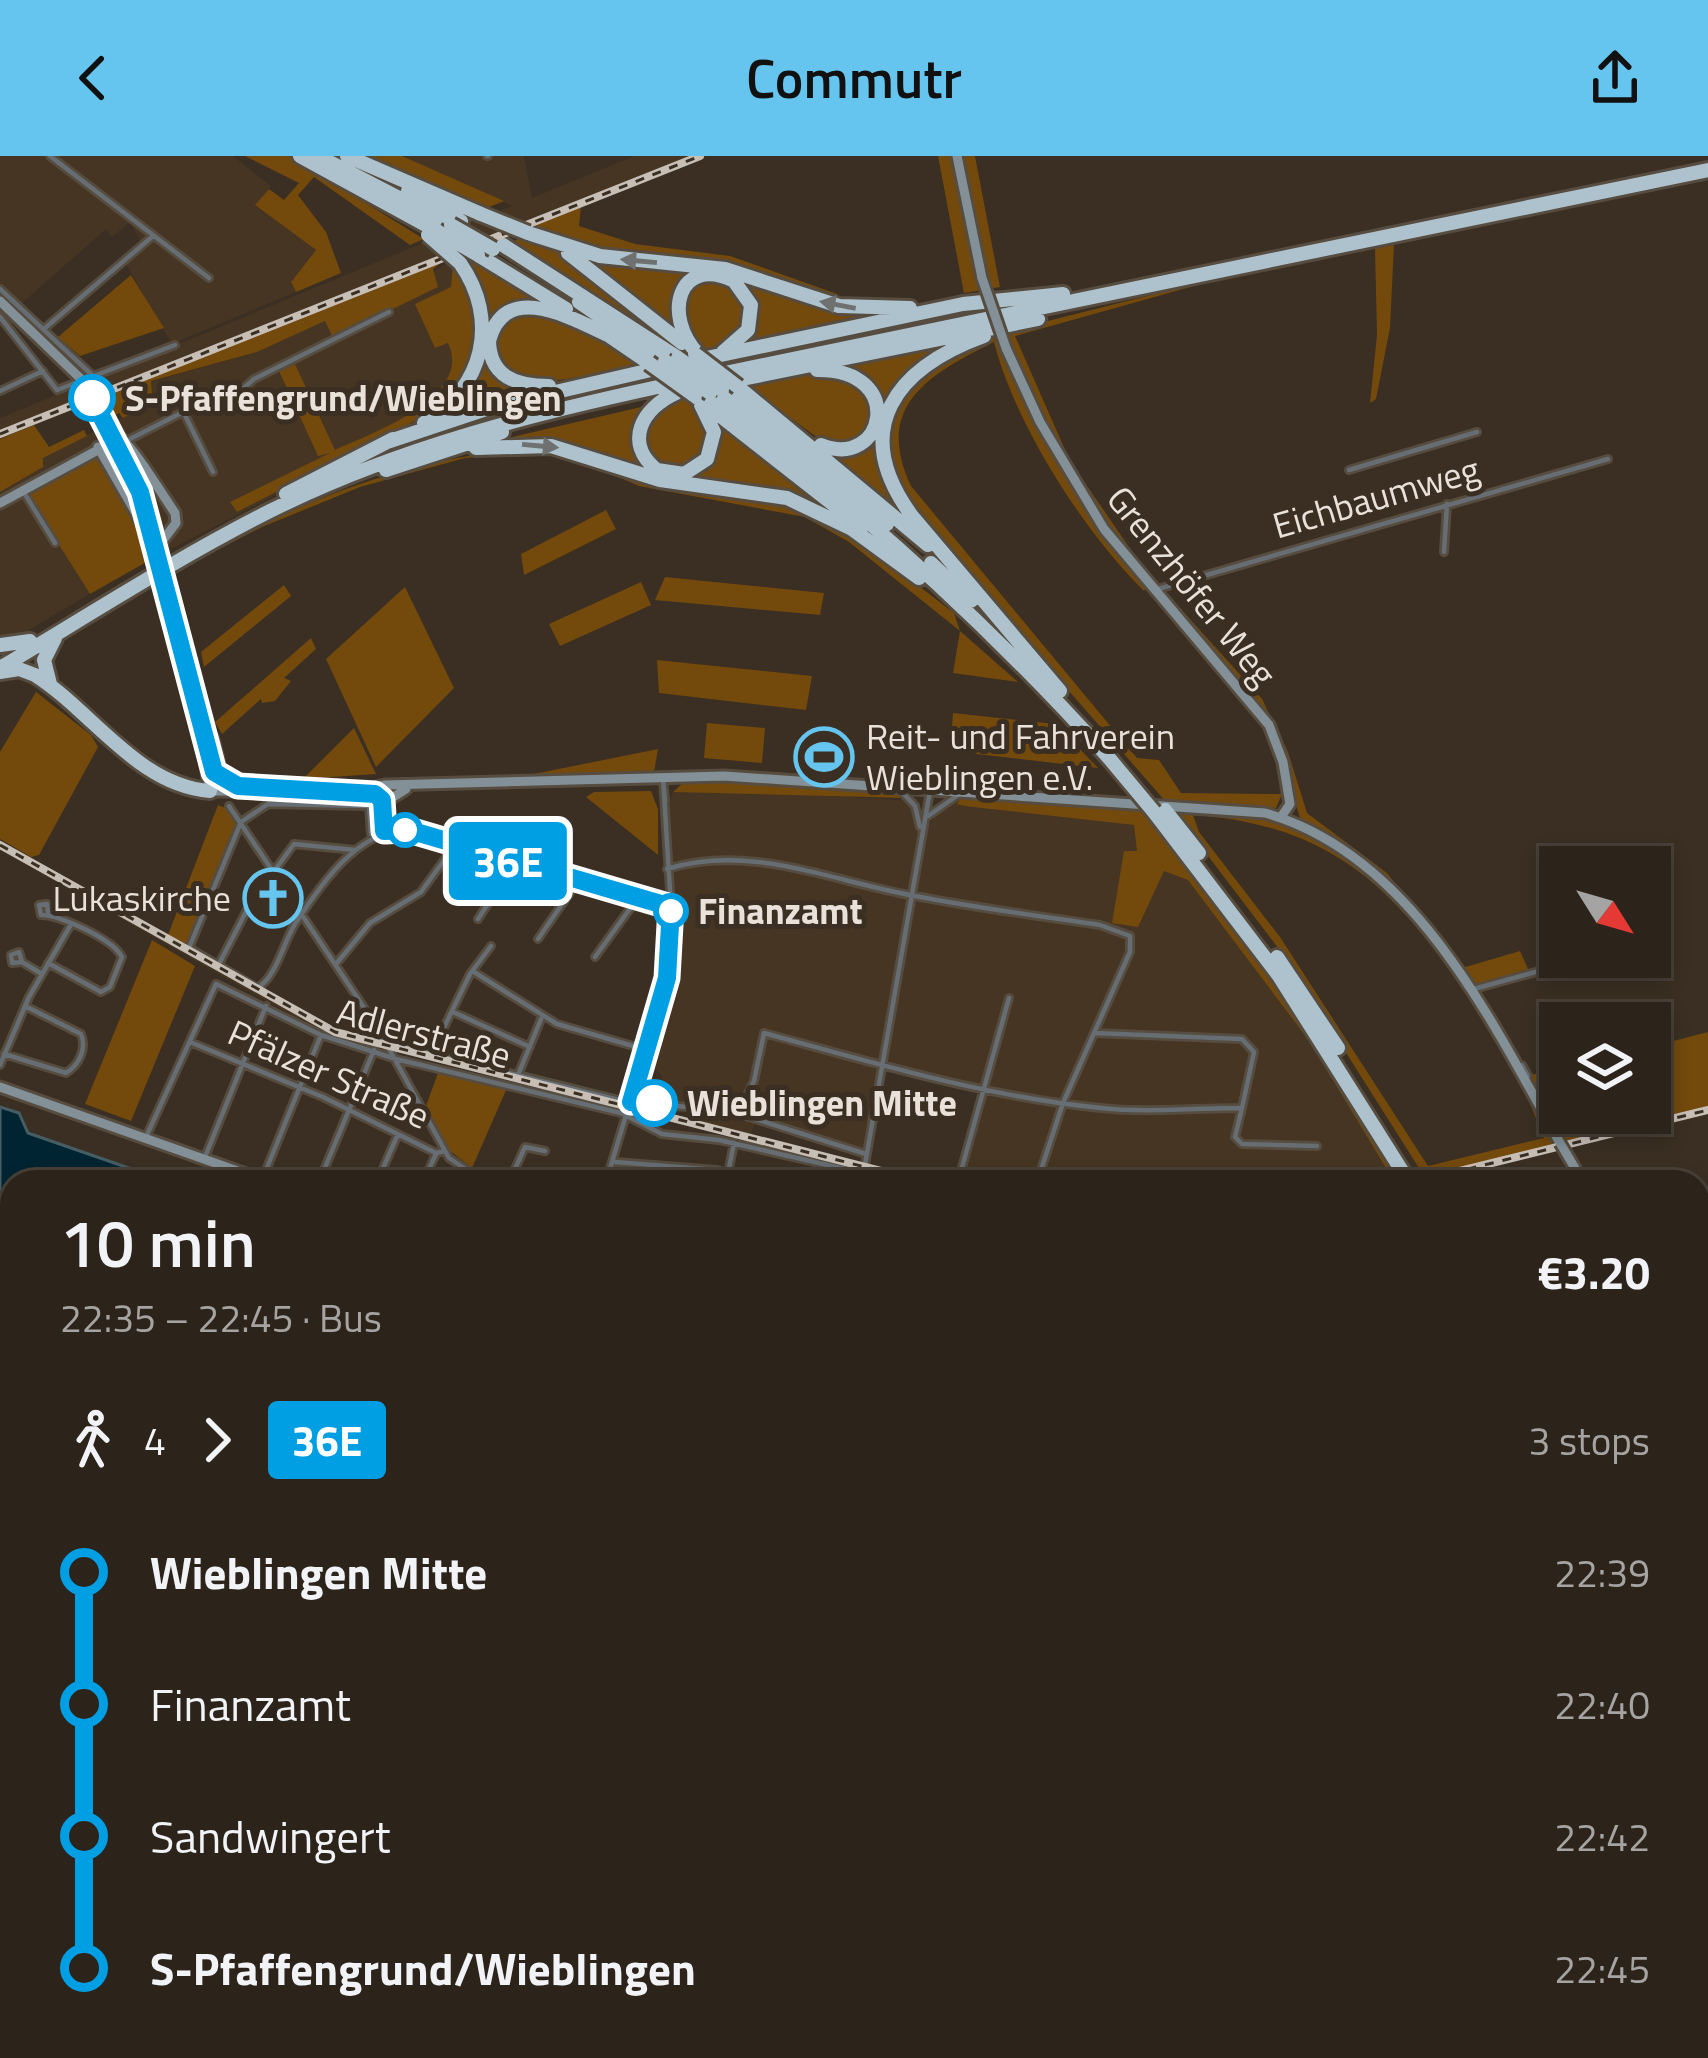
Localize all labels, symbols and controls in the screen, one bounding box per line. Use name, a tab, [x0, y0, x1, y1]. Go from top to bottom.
text: Commutr	[746, 37, 962, 119]
icon: back	[60, 45, 126, 111]
icon: share	[1582, 45, 1648, 111]
one-way arrow	[620, 251, 657, 270]
one-way arrow	[818, 295, 856, 314]
place label: S-Pfaffengrund/Wieblingen	[125, 370, 562, 425]
marker: S-Pfaffengrund/Wieblingen	[70, 376, 114, 420]
one-way arrow	[522, 437, 559, 456]
street label: Eichbaumweg	[1266, 441, 1486, 552]
street label: Grenzhöfer Weg	[1094, 473, 1291, 698]
place label: Reit- und Fahrverein Wieblingen e.V.	[866, 708, 1175, 804]
sports icon: Reit- und Fahrverein Wieblingen e.V.	[793, 726, 855, 788]
unlabelled marker	[389, 814, 421, 846]
line badge: 36E	[439, 822, 577, 900]
text: 36E	[473, 829, 543, 893]
north arrow	[1539, 846, 1671, 978]
map controls	[1539, 846, 1671, 1134]
church icon: Lukaskirche	[242, 867, 304, 929]
place label: Lukaskirche	[52, 870, 231, 925]
place label: Finanzamt	[698, 883, 863, 938]
marker: Finanzamt	[655, 895, 687, 927]
street label: Adlerstraße	[331, 983, 517, 1082]
button: layers	[1539, 1002, 1671, 1134]
street label: Pfälzer Straße	[220, 1005, 439, 1143]
place label: Wieblingen Mitte	[687, 1075, 957, 1130]
marker: Wieblingen Mitte	[632, 1081, 676, 1125]
text: 10 min	[60, 1192, 256, 1293]
text: €3.20	[1538, 1238, 1650, 1306]
text: 22:35 – 22:45 · Bus	[60, 1288, 382, 1347]
icon: walk	[60, 1407, 126, 1473]
icon: forward	[184, 1407, 250, 1473]
text: 36E	[292, 1408, 362, 1472]
text: 4	[144, 1411, 166, 1470]
text: 3 stops	[1528, 1411, 1650, 1470]
text: Wieblingen Mitte	[150, 1538, 487, 1606]
text: 22:39	[1554, 1543, 1650, 1602]
text: Finanzamt	[150, 1670, 351, 1738]
text: 22:40	[1554, 1675, 1650, 1734]
text: Sandwingert	[150, 1802, 390, 1870]
text: 22:42	[1554, 1807, 1650, 1866]
text: S-Pfaffengrund/Wieblingen	[150, 1934, 696, 2002]
text: 22:45	[1554, 1939, 1650, 1998]

